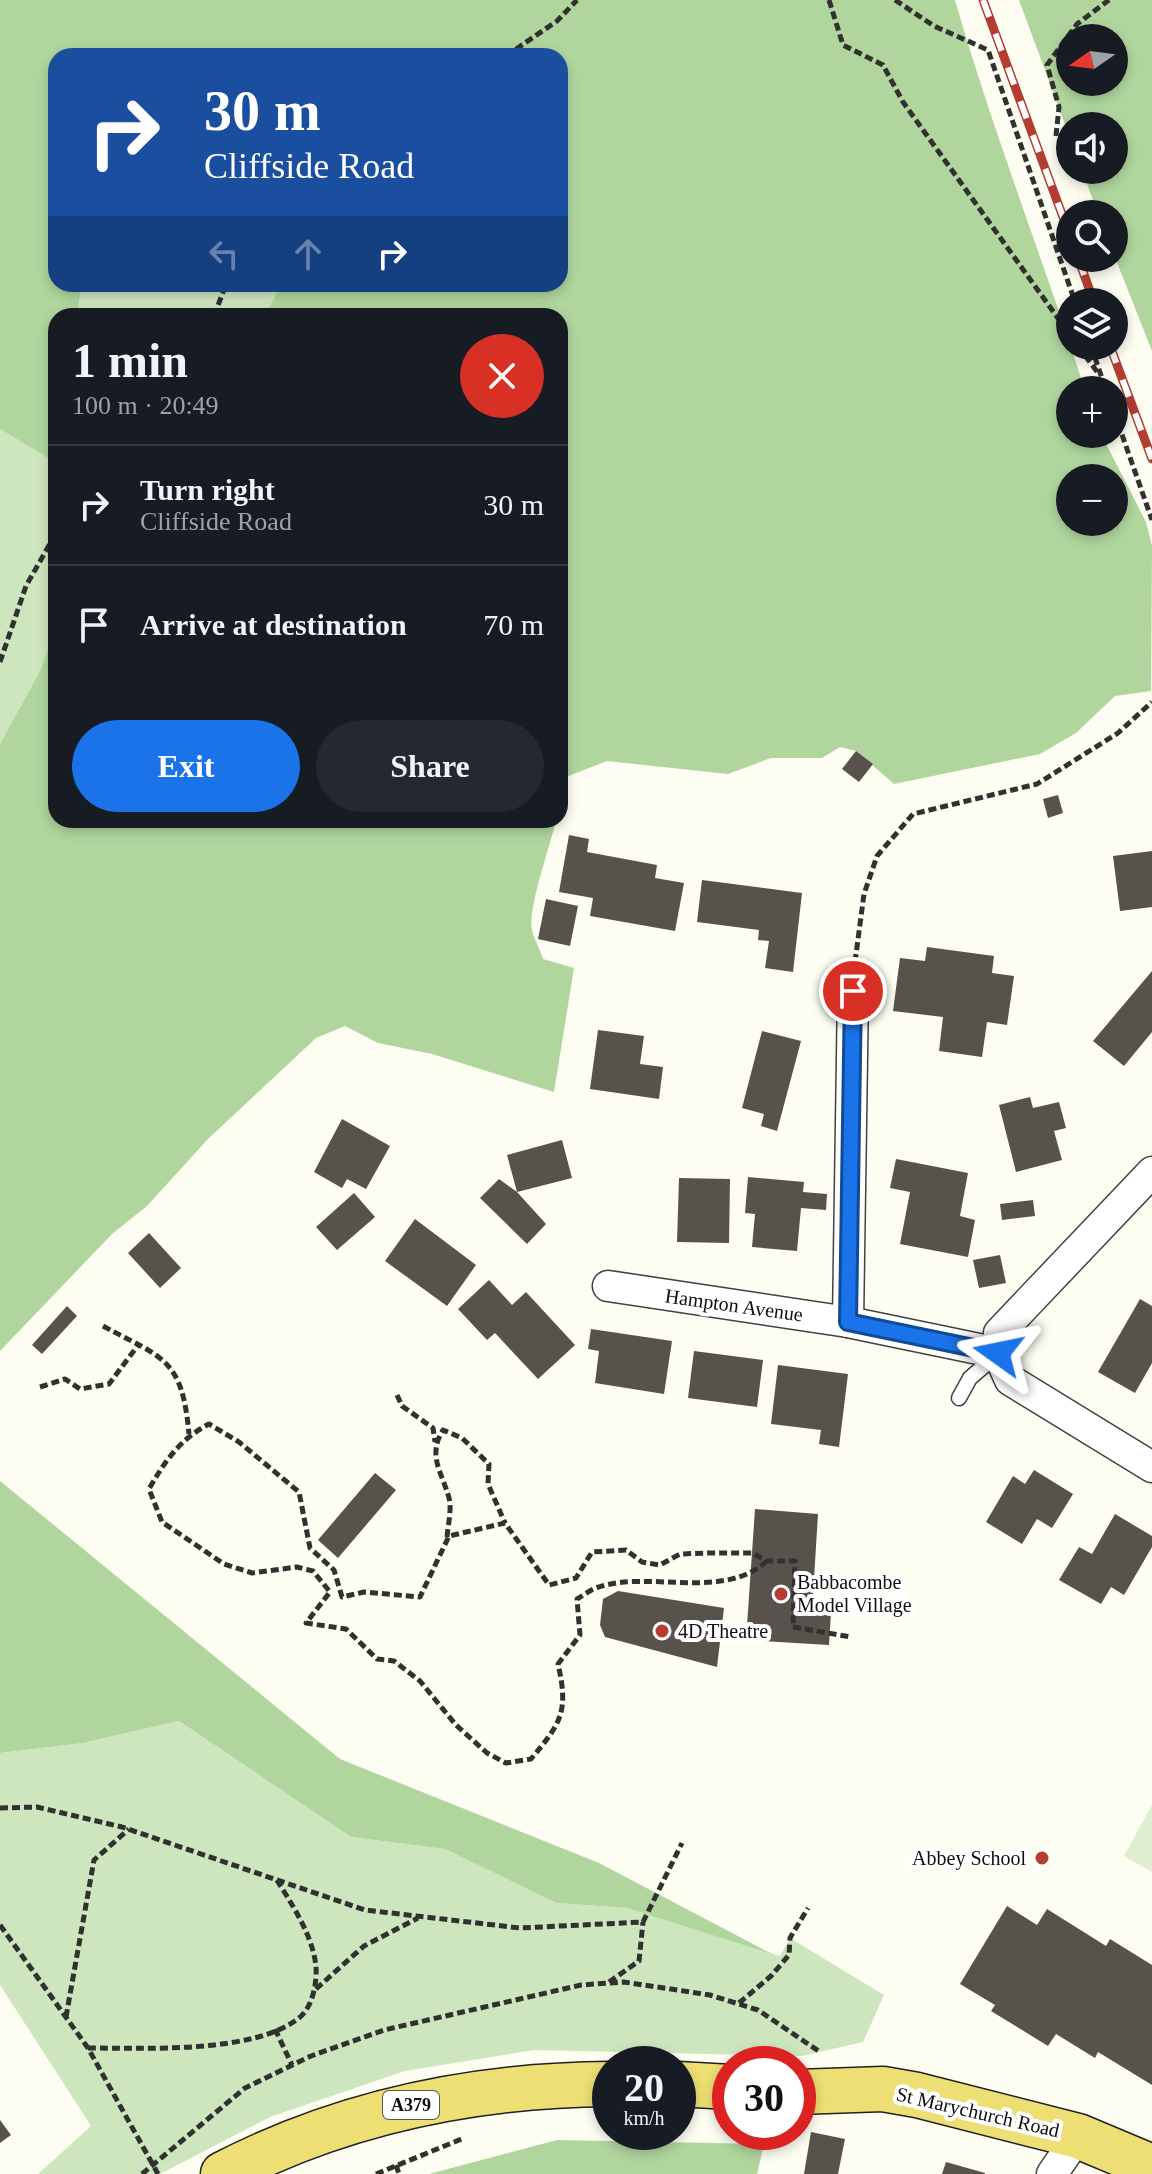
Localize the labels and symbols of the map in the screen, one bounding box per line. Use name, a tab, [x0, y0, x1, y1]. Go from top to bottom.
north arrow	[1056, 24, 1128, 96]
pin	[819, 957, 887, 1025]
street label: Hampton Avenue	[663, 1284, 804, 1327]
position arrow	[956, 1311, 1040, 1395]
place label: Babbacombe Model Village	[797, 1571, 912, 1617]
marker: Babbacombe Model Village	[772, 1585, 790, 1603]
place label: 4D Theatre	[678, 1620, 768, 1642]
marker: 4D Theatre	[653, 1622, 671, 1640]
place label: Abbey School	[912, 1847, 1026, 1870]
marker: Abbey School	[1033, 1849, 1051, 1867]
speed limit sign: 30	[712, 2046, 816, 2150]
street label: St Marychurch Road	[894, 2083, 1062, 2142]
road number: A379	[383, 2091, 439, 2119]

